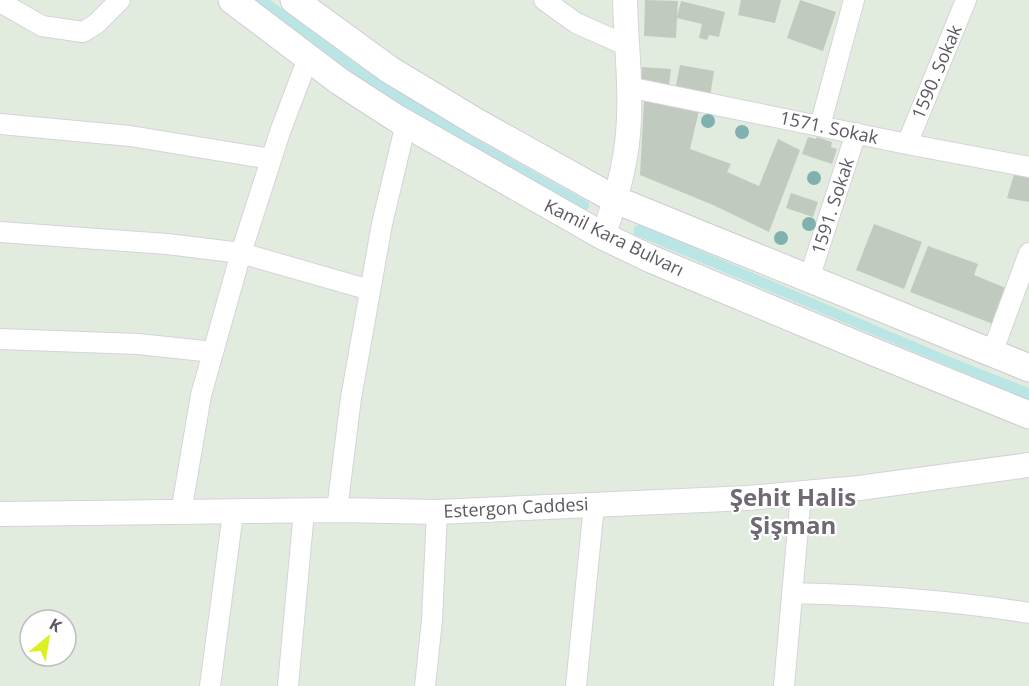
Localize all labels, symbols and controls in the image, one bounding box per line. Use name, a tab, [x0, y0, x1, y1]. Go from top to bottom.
street label: 1590. Sokak	[905, 20, 967, 122]
street label: 1571. Sokak	[778, 105, 881, 149]
street label: 1591. Sokak	[805, 154, 859, 257]
street label: Kamil Kara Bulvarı	[541, 193, 688, 281]
district label: Şehit Halis Şişman	[730, 480, 856, 541]
street label: Estergon Caddesi	[443, 491, 589, 523]
north arrow	[18, 608, 78, 668]
text: K	[45, 613, 66, 637]

